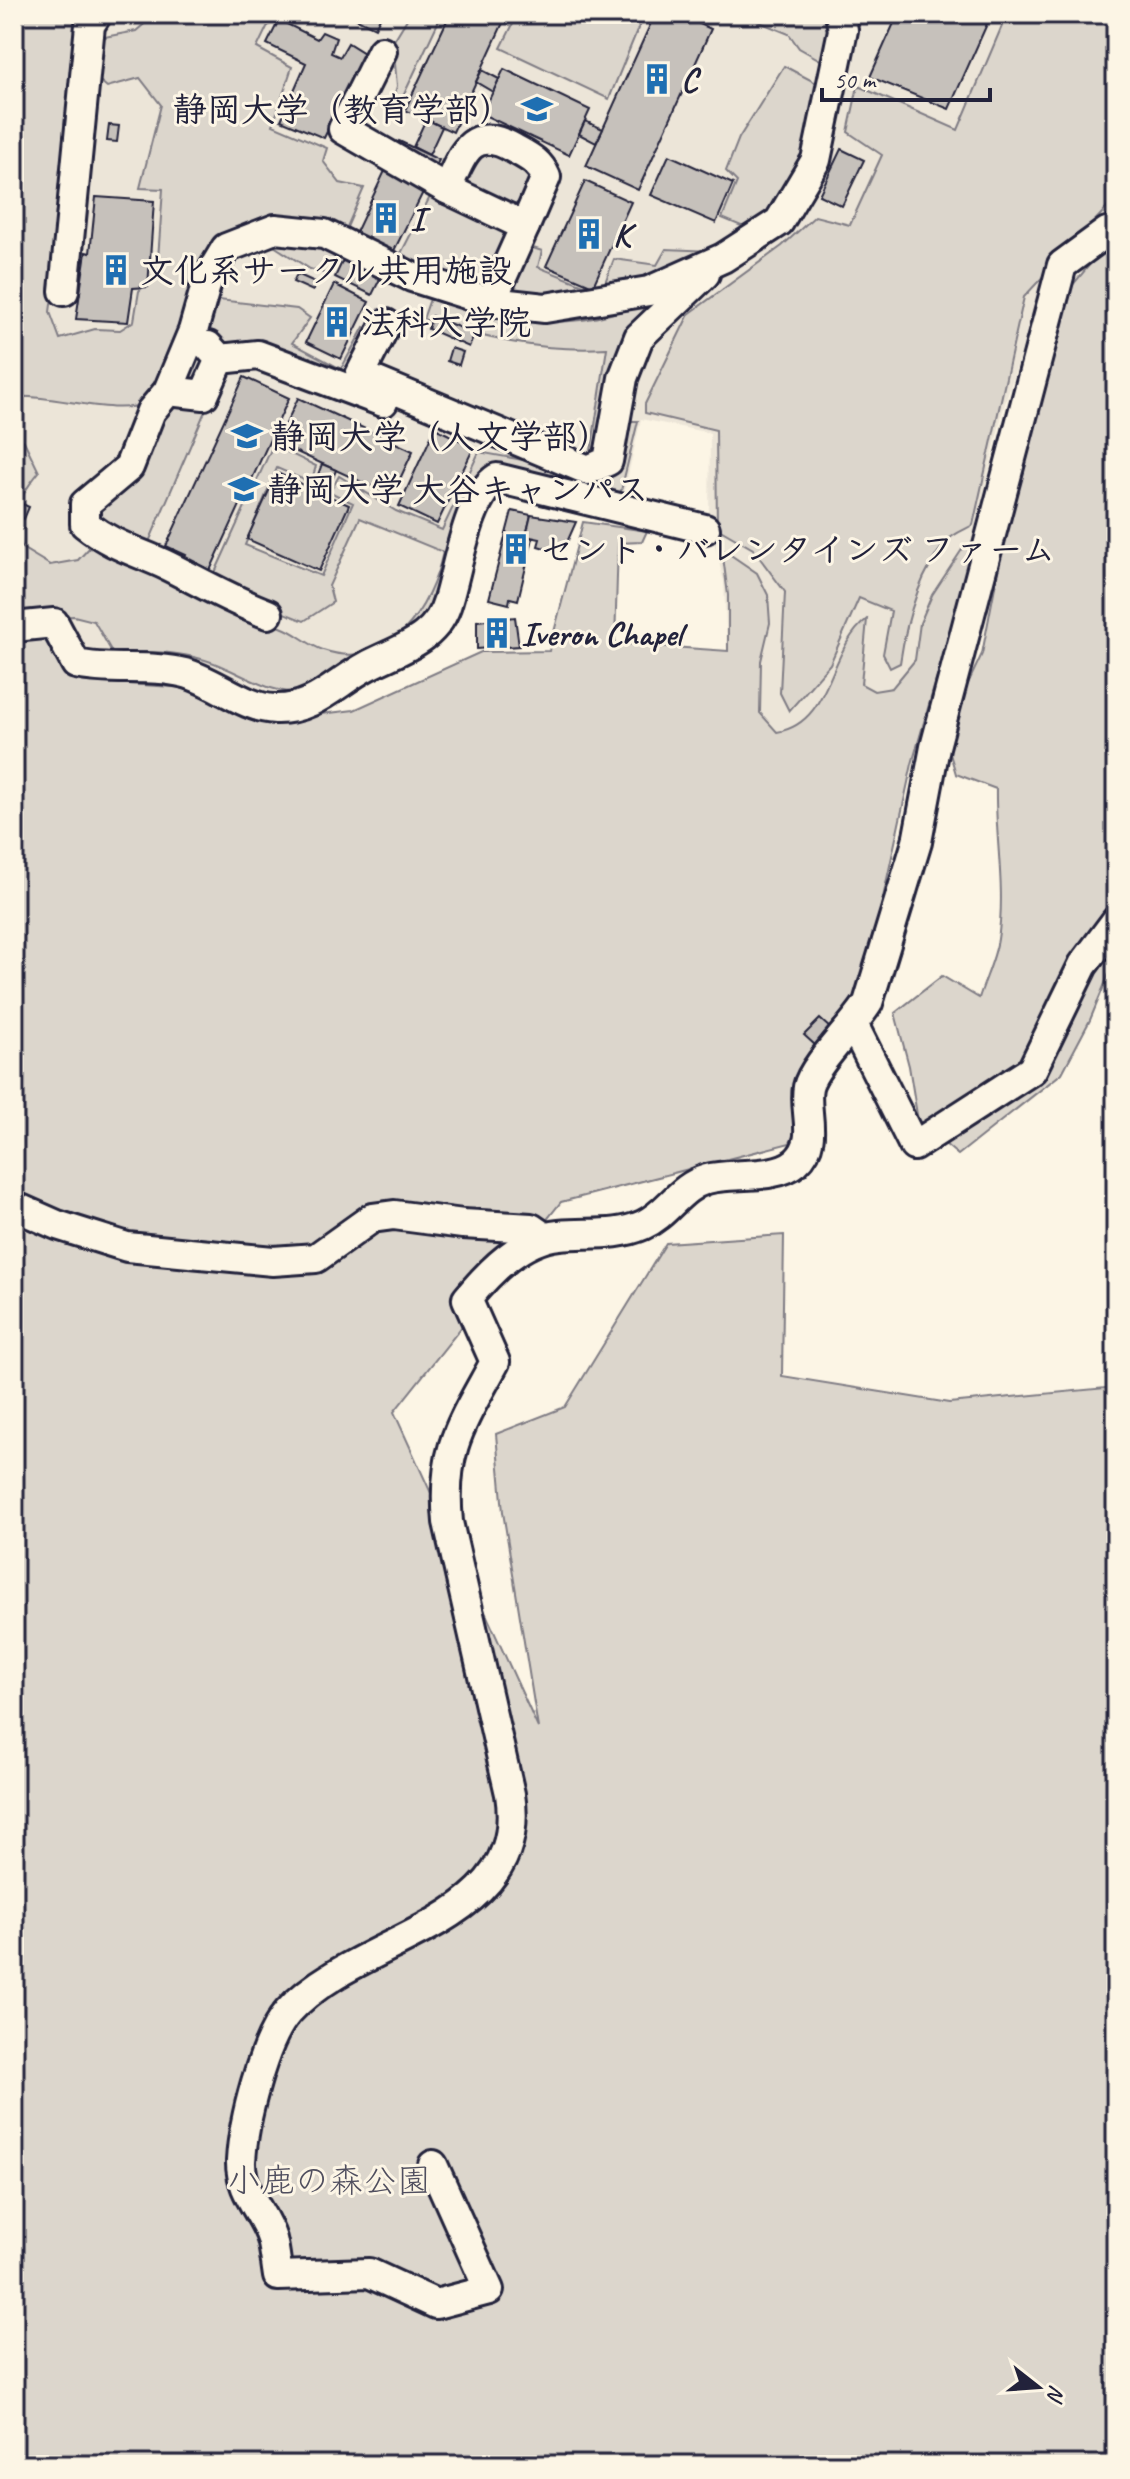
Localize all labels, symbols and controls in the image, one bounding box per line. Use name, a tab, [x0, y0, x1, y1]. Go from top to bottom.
scale bar	[822, 52, 990, 102]
place label: C	[681, 58, 702, 101]
building icon: C	[640, 62, 674, 96]
text: 50 m	[834, 65, 877, 95]
place label: 静岡大学（教育学部）	[173, 88, 513, 131]
school or university icon: 静岡大学（教育学部）	[520, 92, 554, 126]
place label: I	[410, 197, 431, 240]
building icon: I	[369, 201, 403, 235]
place label: K	[613, 213, 637, 256]
building icon: K	[572, 217, 606, 251]
place label: 文化系サークル共用施設	[140, 249, 513, 292]
building icon: 文化系サークル共用施設	[99, 253, 133, 287]
place label: 法科大学院	[361, 301, 531, 344]
building icon: 法科大学院	[320, 305, 354, 339]
place label: 静岡大学（人文学部）	[271, 415, 611, 458]
school or university icon: 静岡大学（人文学部）	[230, 419, 264, 453]
place label: 静岡大学 大谷キャンパス	[268, 468, 649, 511]
school or university icon: 静岡大学 大谷キャンパス	[227, 472, 261, 506]
place label: セント・バレンタインズ ファーム	[540, 528, 1056, 571]
building icon: セント・バレンタインズ ファーム	[499, 532, 533, 566]
place label: Iveron Chapel	[521, 612, 688, 655]
building icon: Iveron Chapel	[480, 616, 514, 650]
park label: 小鹿の森公園	[227, 2159, 431, 2202]
north arrow	[998, 2347, 1078, 2427]
text: N	[1040, 2382, 1072, 2406]

